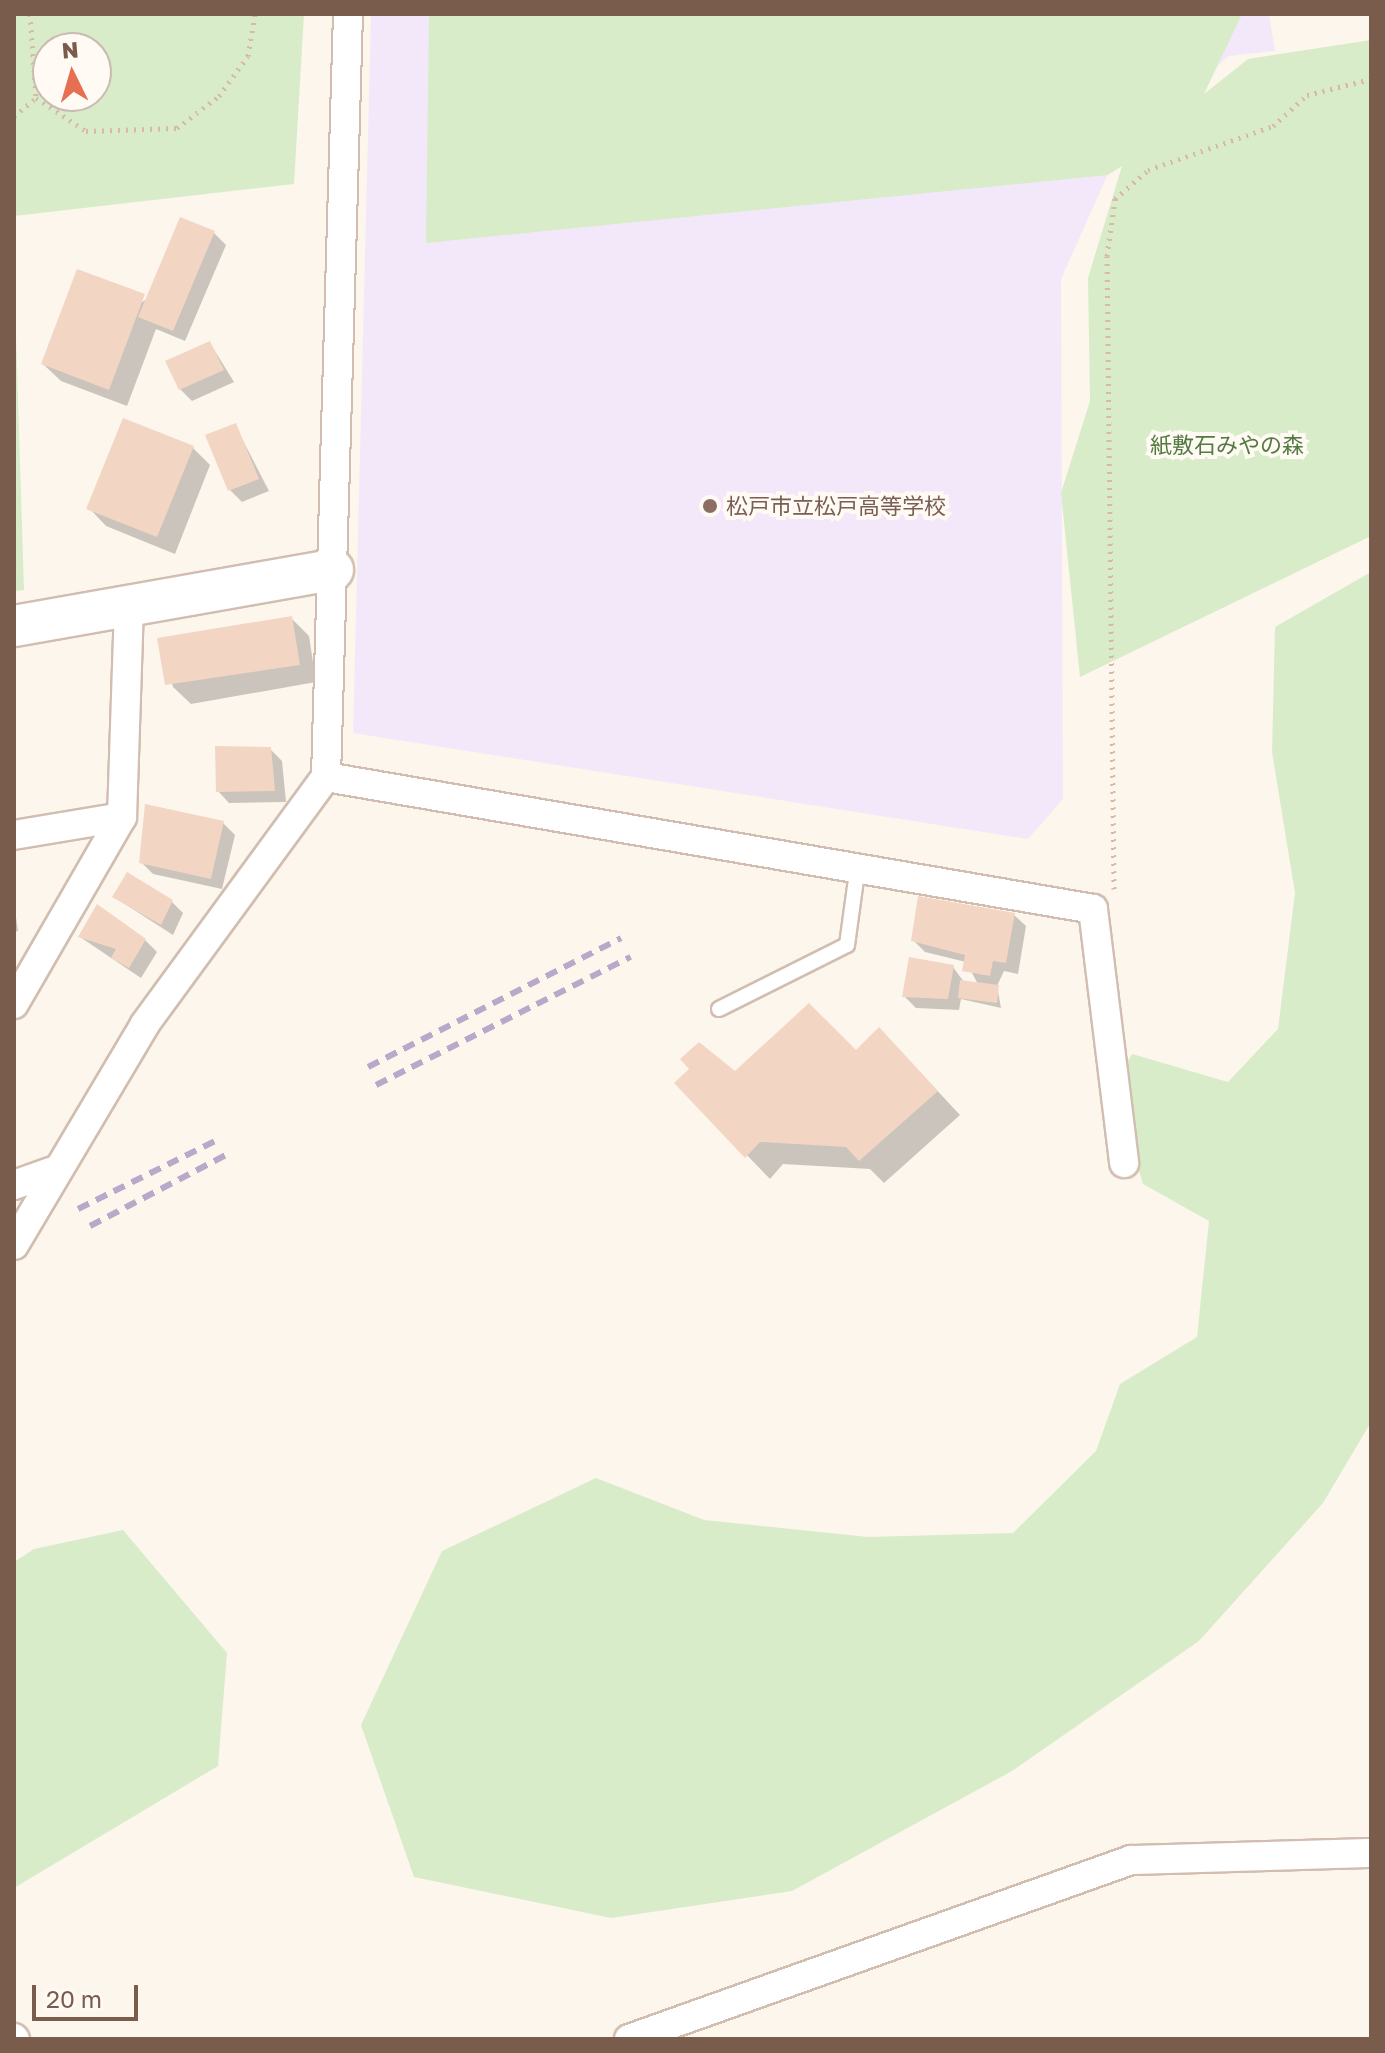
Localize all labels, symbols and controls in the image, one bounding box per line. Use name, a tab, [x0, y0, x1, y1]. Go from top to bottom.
north arrow	[32, 32, 112, 112]
text: N	[61, 35, 80, 64]
park label: 紙敷石みやの森	[1150, 432, 1304, 458]
place label: 松戸市立松戸高等学校	[726, 493, 946, 519]
marker: 松戸市立松戸高等学校	[701, 497, 719, 515]
scale bar	[36, 1969, 142, 2019]
text: 20 m	[46, 1984, 102, 2013]

